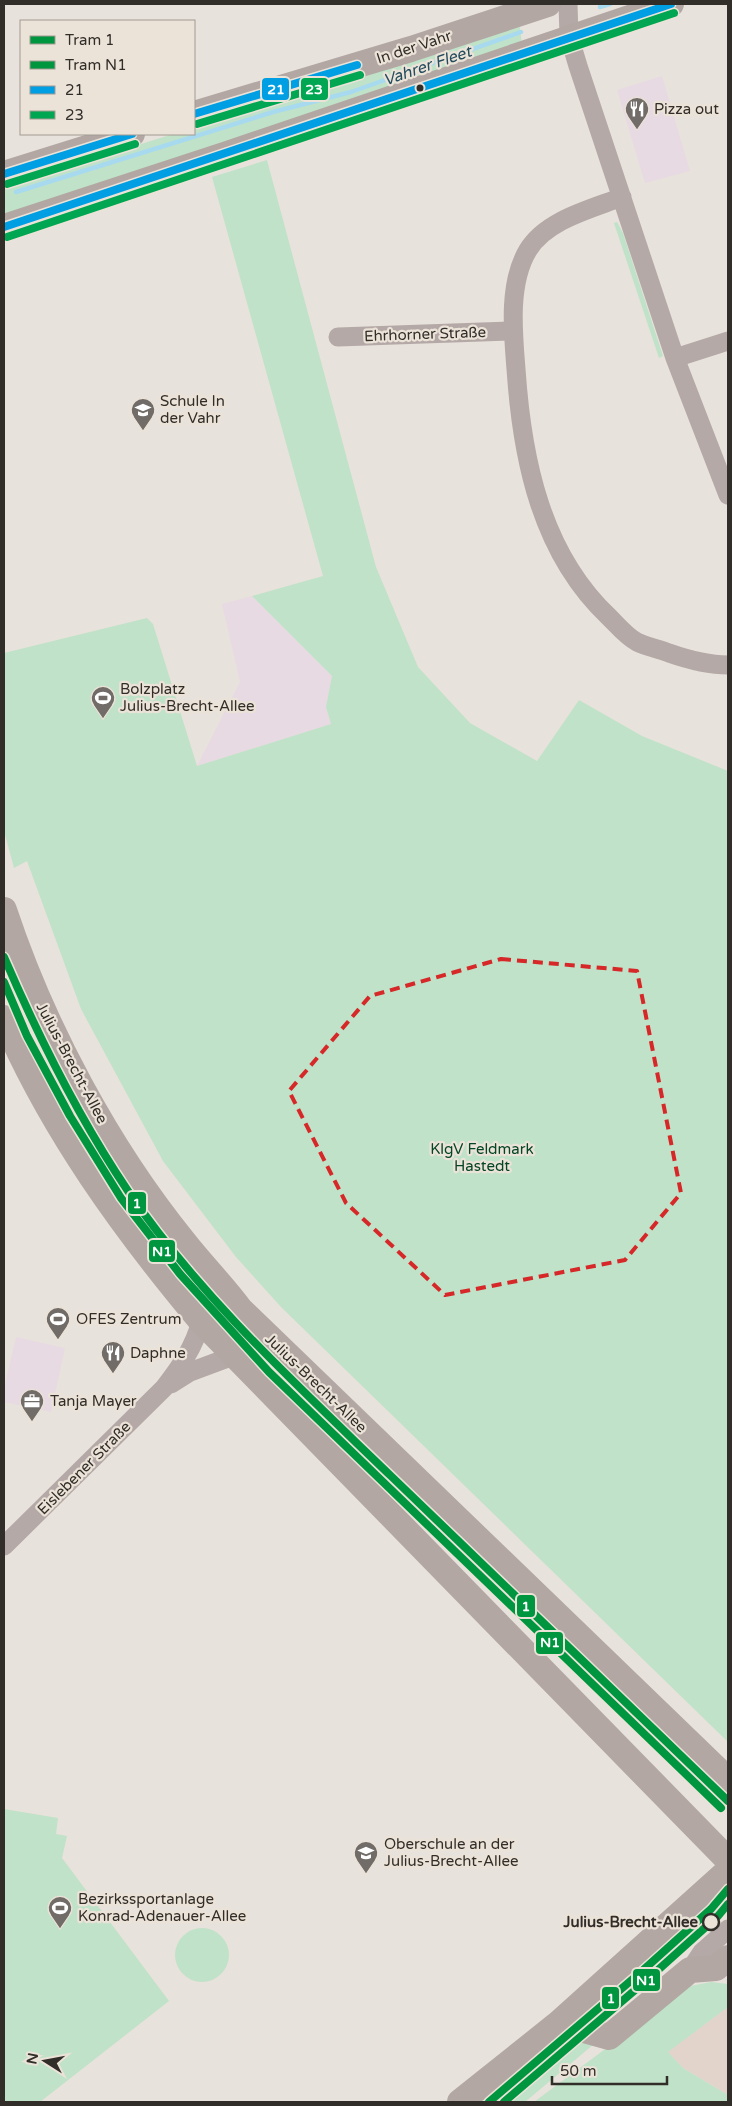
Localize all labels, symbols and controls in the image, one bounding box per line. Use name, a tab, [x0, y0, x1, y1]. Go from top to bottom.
legend	[20, 20, 195, 135]
street label: In der Vahr	[374, 26, 454, 68]
text: Tram 1	[65, 31, 115, 49]
water label: Vahrer Fleet	[381, 41, 476, 90]
text: Tram N1	[65, 56, 127, 74]
line badge: 21	[261, 77, 290, 101]
line badge: 23	[300, 77, 329, 101]
text: 21	[65, 81, 84, 99]
text: 21	[267, 81, 285, 98]
text: 23	[305, 81, 323, 98]
unlabelled marker	[415, 83, 425, 93]
restaurant icon: Pizza out	[624, 96, 650, 130]
place label: Pizza out	[654, 100, 719, 118]
text: 23	[65, 106, 84, 124]
street label: Ehrhorner Straße	[364, 323, 486, 345]
place label: Schule In der Vahr	[160, 392, 225, 427]
school or university icon: Schule In der Vahr	[130, 397, 156, 431]
place label: Bolzplatz Julius-Brecht-Allee	[120, 680, 255, 715]
sports icon: Bolzplatz Julius-Brecht-Allee	[90, 685, 116, 719]
street label: Julius-Brecht-Allee	[32, 999, 112, 1127]
park label: KlgV Feldmark Hastedt	[430, 1140, 534, 1175]
line badge: 1	[127, 1191, 147, 1215]
text: 1	[133, 1195, 141, 1212]
line badge: N1	[148, 1239, 176, 1263]
text: N1	[152, 1243, 172, 1260]
sports icon: OFES Zentrum	[45, 1306, 71, 1340]
place label: OFES Zentrum	[76, 1310, 181, 1328]
street label: Julius-Brecht-Allee	[261, 1330, 371, 1436]
restaurant icon: Daphne	[100, 1340, 126, 1374]
place label: Daphne	[130, 1344, 186, 1362]
office icon: Tanja Mayer	[19, 1388, 45, 1422]
place label: Tanja Mayer	[50, 1392, 137, 1410]
street label: Eislebener Straße	[34, 1418, 134, 1518]
line badge: 1	[516, 1594, 536, 1618]
text: 1	[522, 1598, 530, 1615]
line badge: N1	[535, 1631, 564, 1655]
text: N1	[540, 1634, 560, 1651]
place label: Oberschule an der Julius-Brecht-Allee	[384, 1835, 519, 1870]
school or university icon: Oberschule an der Julius-Brecht-Allee	[353, 1840, 379, 1874]
place label: Bezirkssportanlage Konrad-Adenauer-Allee	[78, 1890, 246, 1925]
sports icon: Bezirkssportanlage Konrad-Adenauer-Allee	[47, 1895, 73, 1929]
place label: Julius-Brecht-Allee	[563, 1913, 699, 1931]
marker: Julius-Brecht-Allee	[702, 1913, 720, 1931]
line badge: N1	[632, 1968, 661, 1992]
text: N1	[636, 1972, 656, 1989]
line badge: 1	[601, 1986, 620, 2010]
text: 1	[607, 1990, 615, 2007]
north arrow	[20, 2036, 70, 2086]
text: N	[23, 2051, 42, 2066]
scale bar	[552, 2054, 667, 2086]
text: 50 m	[560, 2062, 597, 2080]

